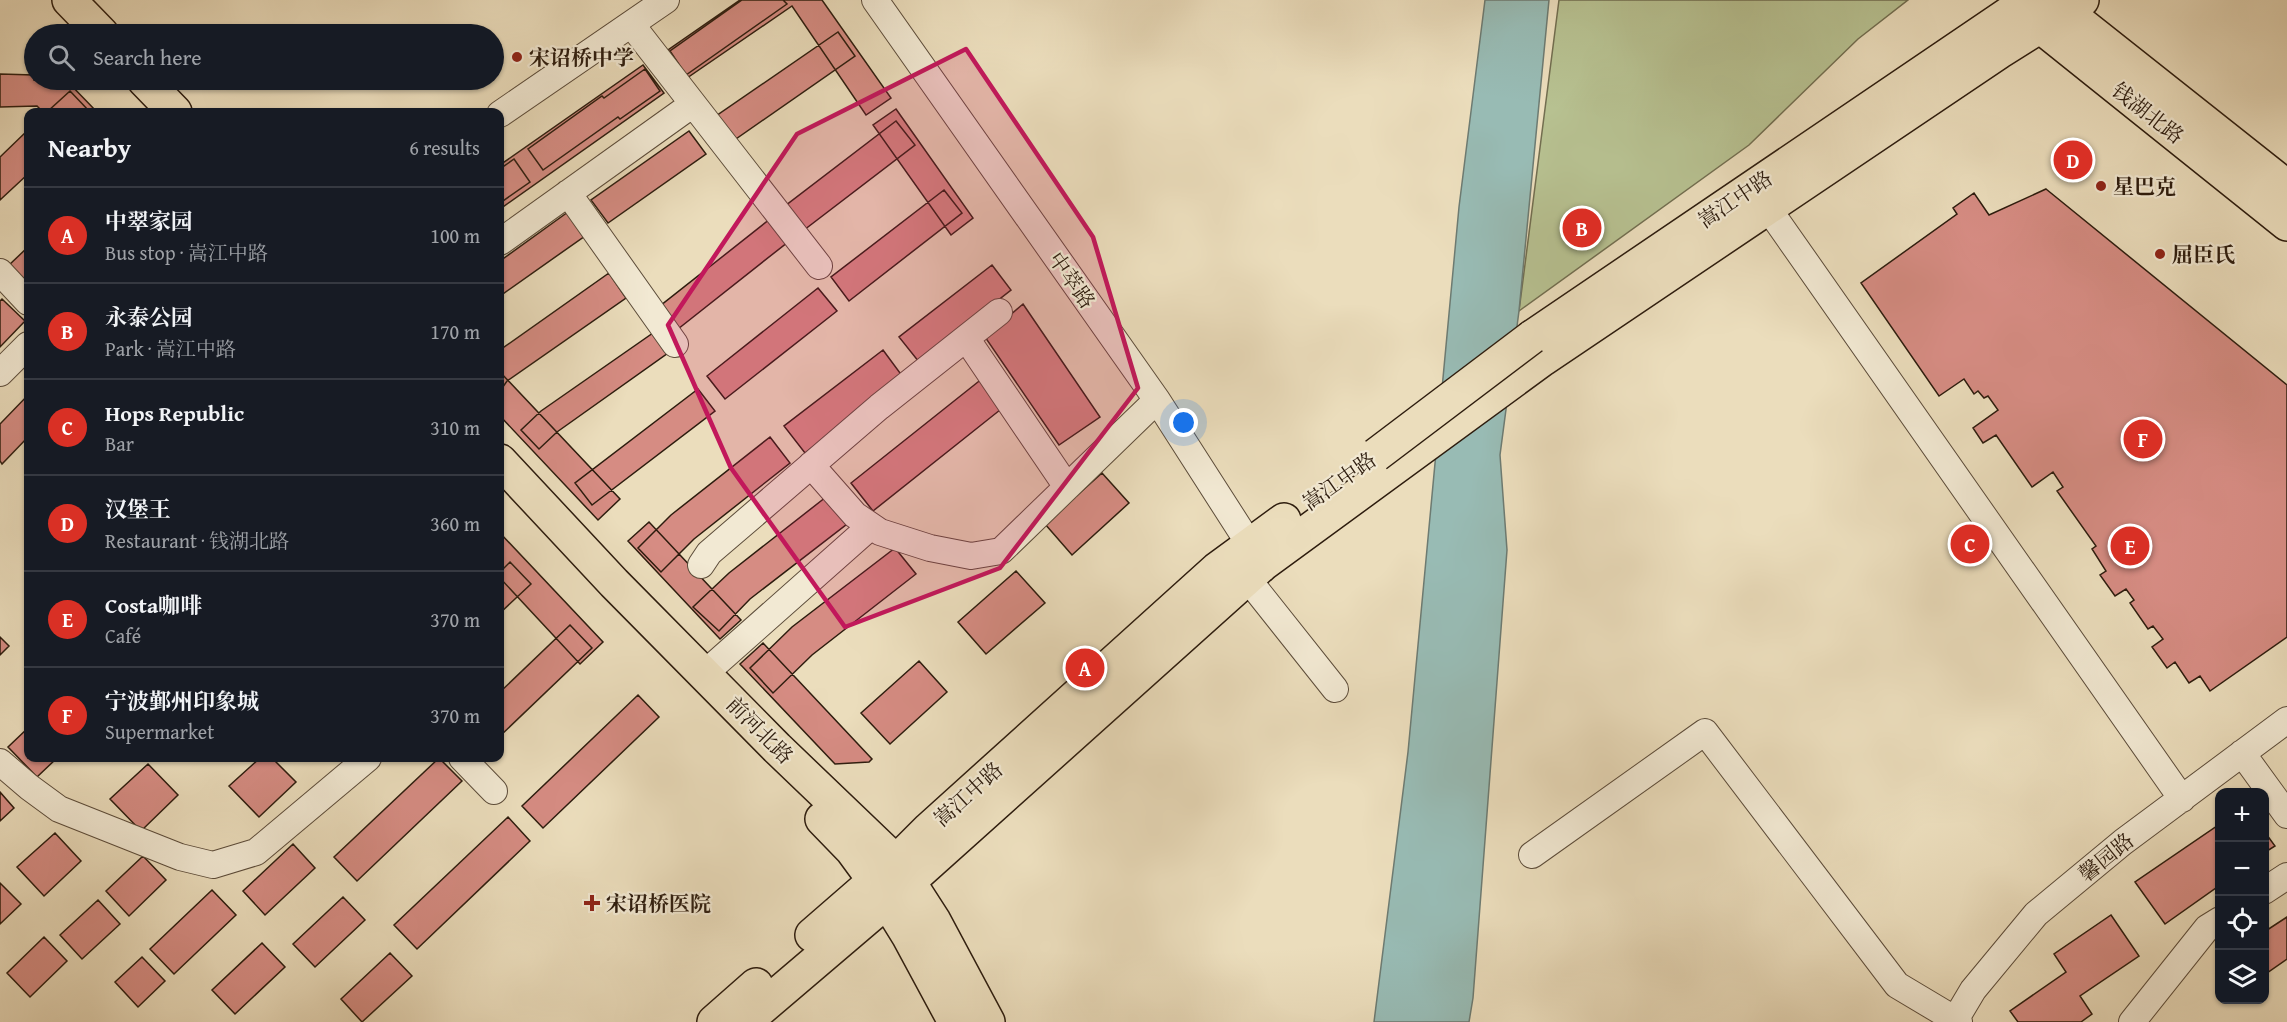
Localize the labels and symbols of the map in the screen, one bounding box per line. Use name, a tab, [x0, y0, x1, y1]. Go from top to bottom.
place label: 宋诏桥中学	[529, 42, 634, 73]
marker: 宋诏桥中学	[510, 50, 524, 64]
street label: 钱湖北路	[2105, 75, 2191, 151]
pin: D	[2054, 138, 2092, 182]
street label: 嵩江中路	[1692, 163, 1778, 235]
place label: 星巴克	[2113, 171, 2176, 202]
marker: 星巴克	[2094, 179, 2108, 193]
pin: B	[1562, 206, 1602, 250]
place label: 屈臣氏	[2172, 239, 2235, 270]
street label: 中萃路	[1041, 245, 1103, 315]
marker: 屈臣氏	[2153, 247, 2167, 261]
your location	[1169, 408, 1198, 437]
pin: F	[2124, 416, 2162, 462]
street label: 嵩江中路	[1296, 444, 1382, 518]
pin: C	[1950, 522, 1990, 566]
pin: E	[2110, 524, 2150, 568]
pin: A	[1066, 646, 1104, 690]
street label: 前河北路	[719, 689, 801, 771]
street label: 嵩江中路	[926, 754, 1010, 834]
street label: 馨园路	[2072, 825, 2140, 889]
place label: 宋诏桥医院	[606, 888, 711, 919]
marker: 宋诏桥医院	[583, 894, 601, 912]

